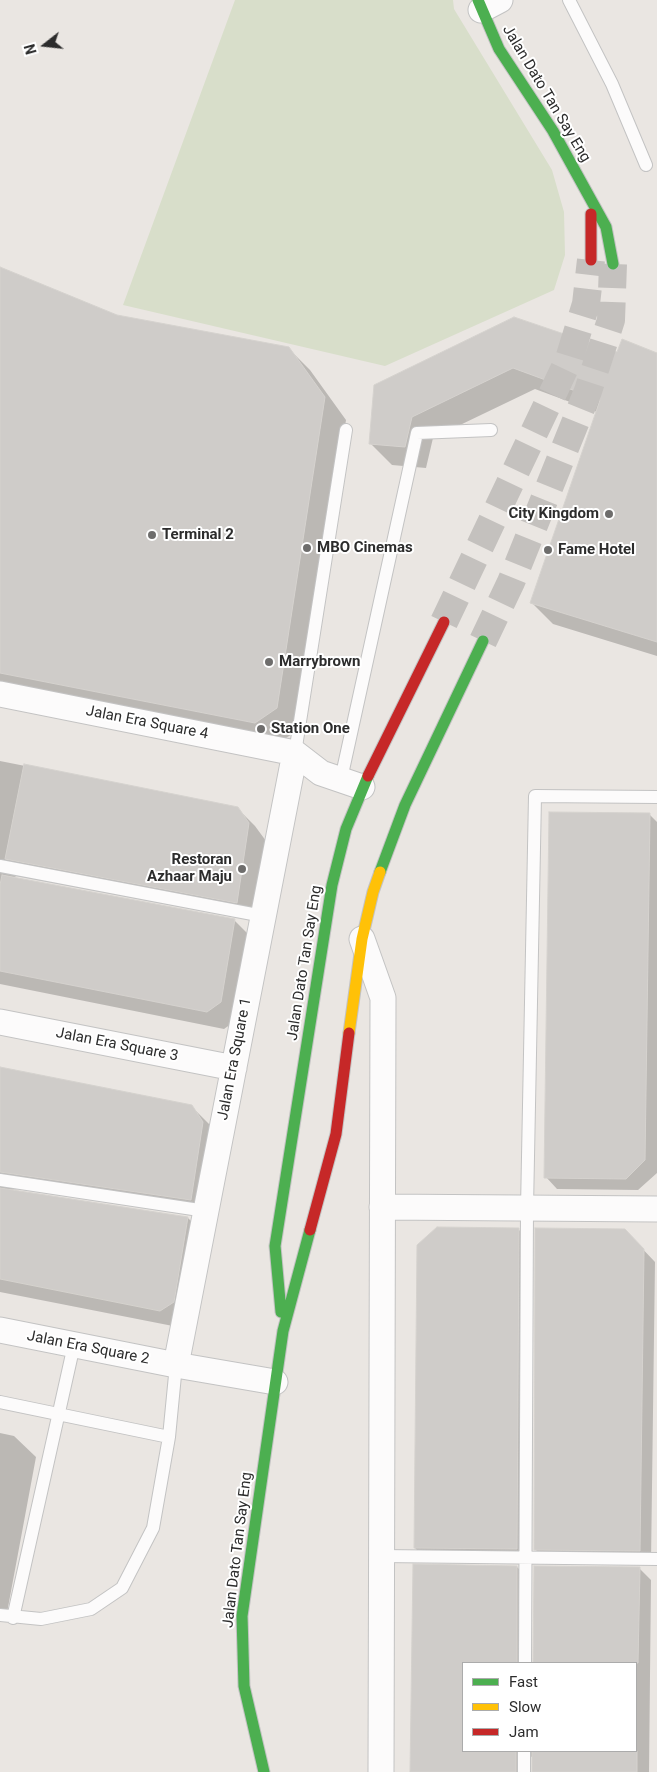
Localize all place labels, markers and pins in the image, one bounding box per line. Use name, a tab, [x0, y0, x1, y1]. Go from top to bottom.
place label: City Kingdom	[508, 505, 599, 523]
marker: City Kingdom	[603, 508, 615, 520]
place label: Terminal 2	[162, 526, 234, 544]
marker: Terminal 2	[146, 529, 158, 541]
place label: MBO Cinemas	[317, 539, 413, 557]
place label: Fame Hotel	[558, 541, 635, 559]
marker: MBO Cinemas	[301, 542, 313, 554]
marker: Fame Hotel	[542, 544, 554, 556]
place label: Marrybrown	[279, 653, 360, 671]
marker: Marrybrown	[263, 656, 275, 668]
place label: Station One	[271, 720, 350, 738]
marker: Station One	[255, 723, 267, 735]
place label: Restoran Azhaar Maju	[147, 851, 232, 886]
marker: Restoran Azhaar Maju	[236, 863, 248, 875]

